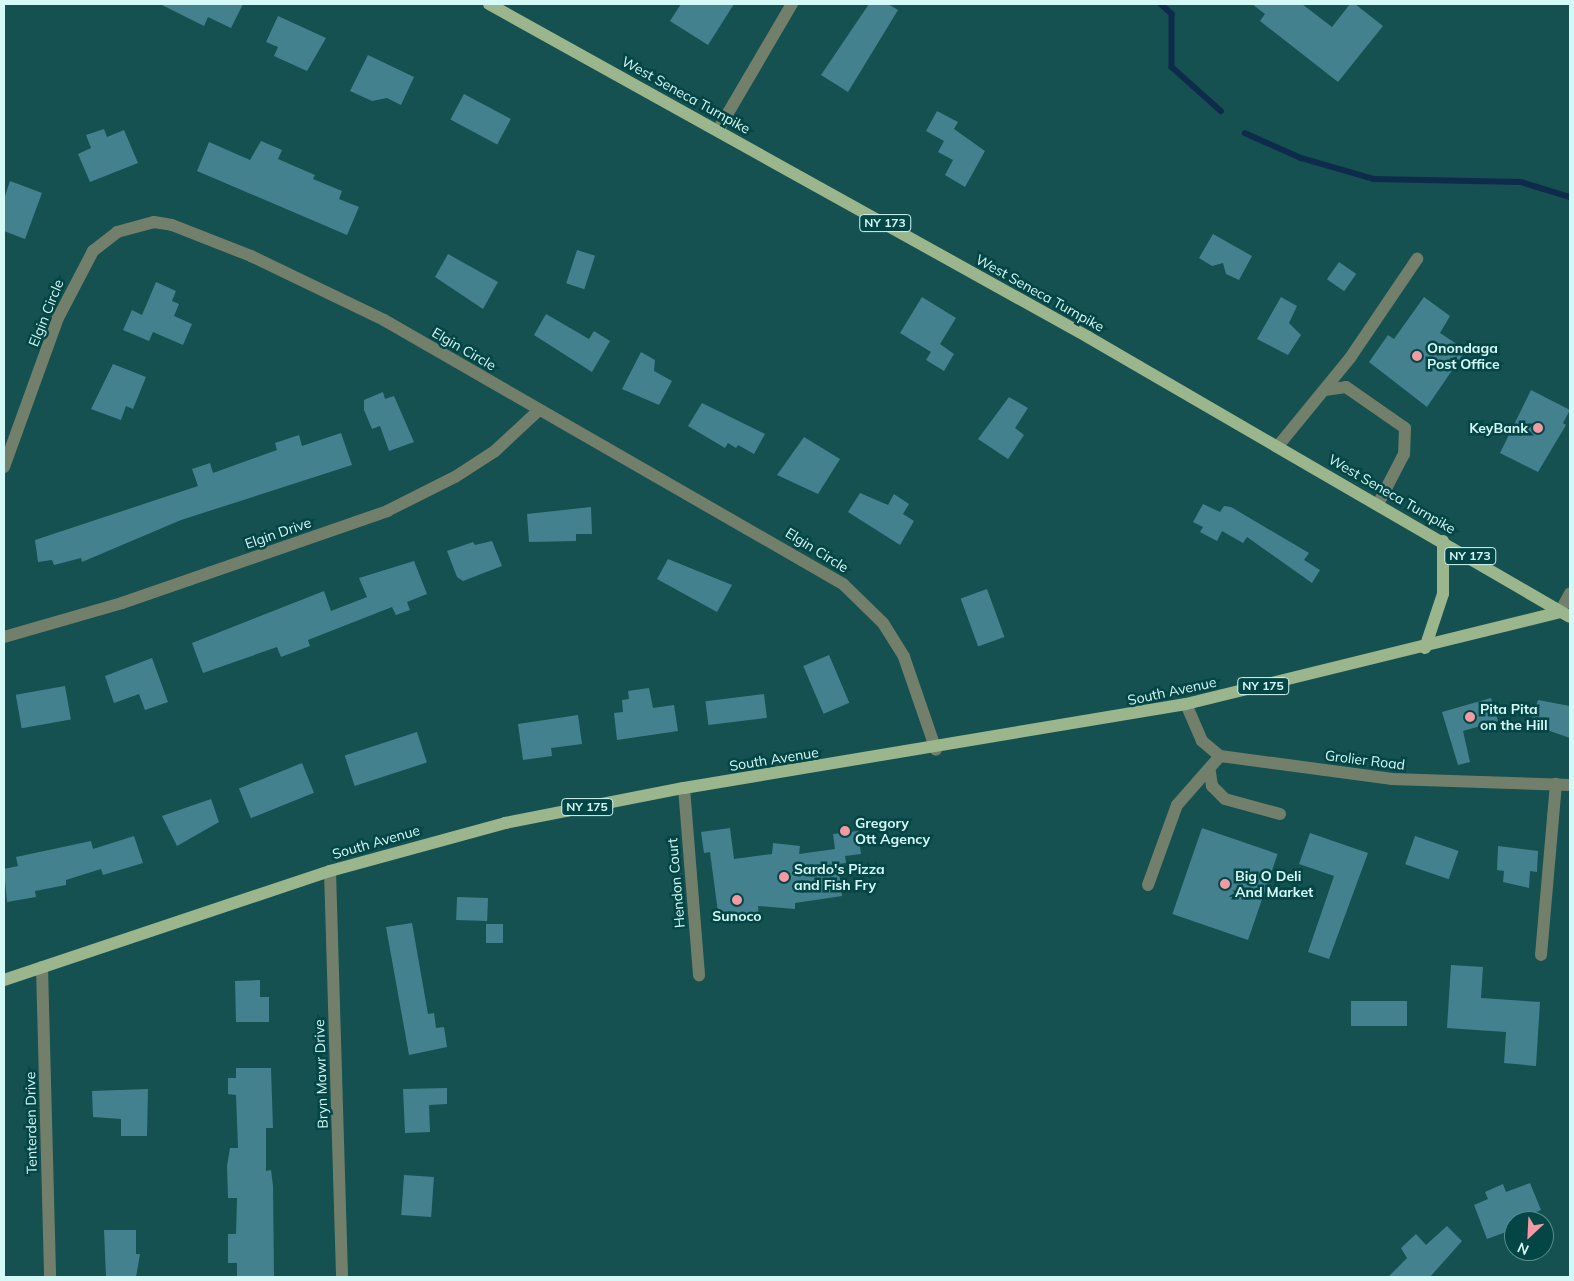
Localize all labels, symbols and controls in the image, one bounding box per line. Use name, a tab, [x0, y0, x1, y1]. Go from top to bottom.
street label: West Seneca Turnpike	[619, 53, 753, 137]
road number: NY 173	[859, 214, 911, 232]
street label: West Seneca Turnpike	[973, 251, 1107, 335]
street label: Elgin Circle	[25, 277, 67, 349]
street label: Elgin Circle	[429, 324, 499, 374]
place label: Onondaga Post Office	[1427, 340, 1500, 372]
marker: Onondaga Post Office	[1411, 350, 1423, 362]
place label: KeyBank	[1469, 420, 1528, 436]
marker: KeyBank	[1532, 422, 1544, 434]
street label: West Seneca Turnpike	[1325, 451, 1459, 537]
street label: Elgin Drive	[243, 514, 313, 552]
street label: Elgin Circle	[782, 524, 852, 576]
road number: NY 173	[1444, 546, 1496, 566]
street label: South Avenue	[1126, 673, 1218, 709]
road number: NY 175	[1237, 676, 1289, 696]
place label: Pita Pita on the Hill	[1480, 701, 1548, 734]
marker: Pita Pita on the Hill	[1464, 711, 1476, 723]
street label: South Avenue	[728, 744, 820, 774]
street label: Grolier Road	[1324, 747, 1406, 773]
road number: NY 175	[561, 798, 613, 816]
place label: Gregory Ott Agency	[855, 815, 930, 848]
street label: South Avenue	[330, 821, 422, 863]
marker: Gregory Ott Agency	[839, 825, 851, 837]
street label: Hendon Court	[664, 837, 688, 929]
place label: Sardo's Pizza and Fish Fry	[794, 861, 885, 894]
place label: Big O Deli And Market	[1235, 868, 1313, 900]
marker: Sardo's Pizza and Fish Fry	[778, 871, 790, 883]
marker: Big O Deli And Market	[1219, 878, 1231, 890]
marker: Sunoco	[731, 894, 743, 906]
place label: Sunoco	[712, 908, 762, 924]
street label: Bryn Mawr Drive	[311, 1019, 331, 1129]
street label: Tenterden Drive	[22, 1072, 40, 1174]
north arrow	[1504, 1211, 1554, 1261]
text: N	[1514, 1238, 1532, 1259]

